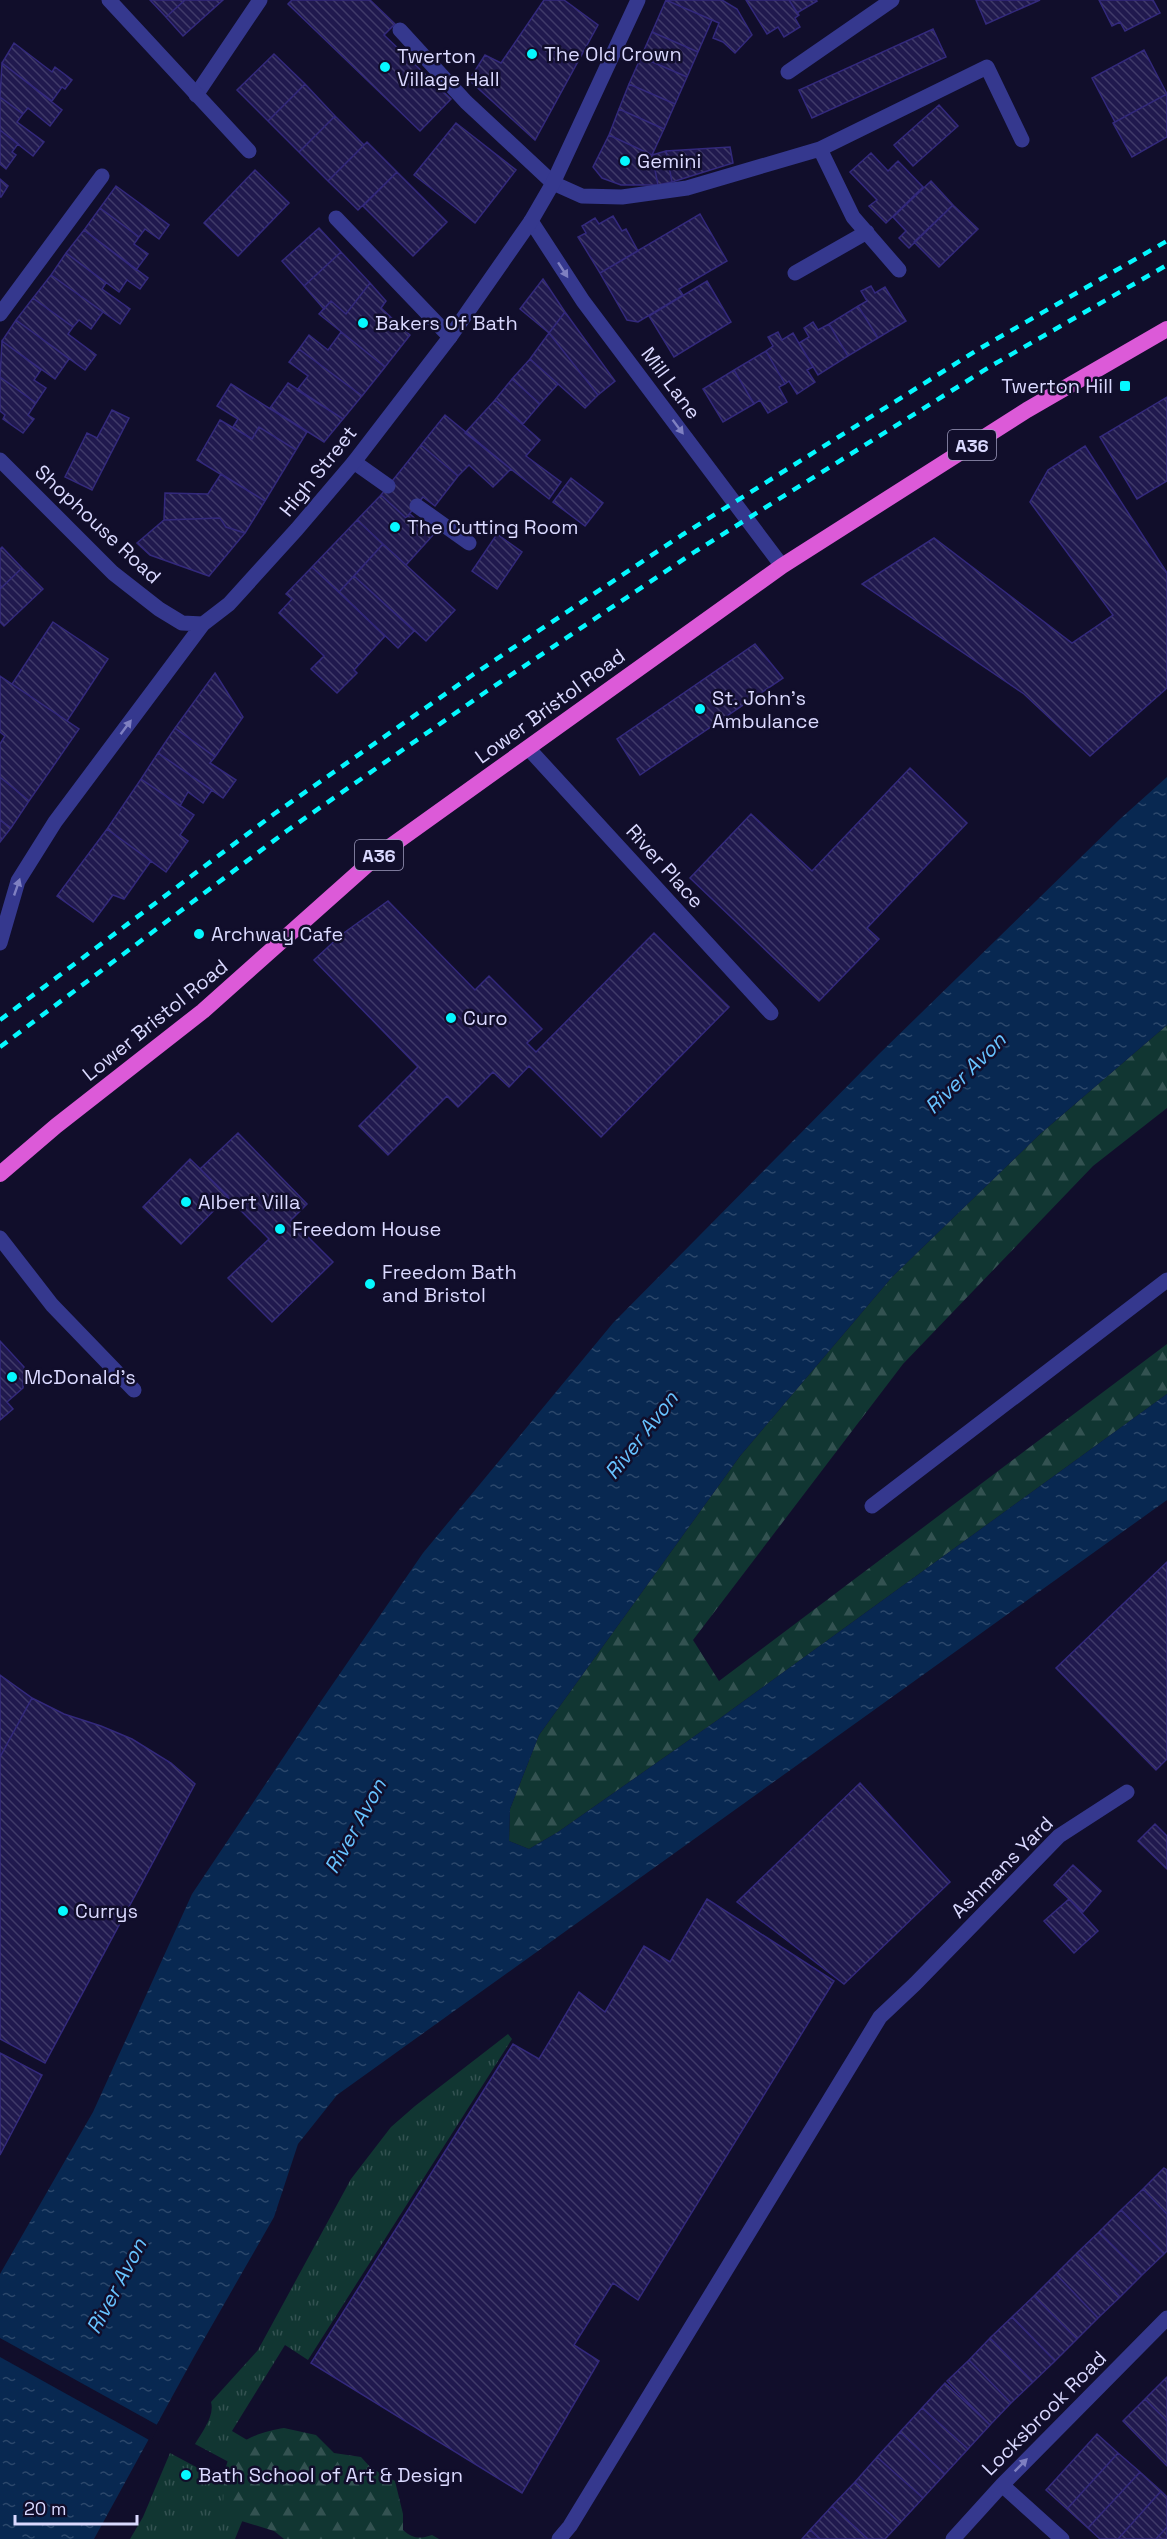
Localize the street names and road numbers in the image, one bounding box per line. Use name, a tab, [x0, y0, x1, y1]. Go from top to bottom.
street label: Mill Lane	[635, 342, 707, 424]
street label: High Street	[273, 420, 363, 522]
road number: A36	[948, 430, 996, 460]
street label: Shophouse Road	[29, 459, 167, 589]
street label: Lower Bristol Road	[470, 643, 630, 769]
street label: River Place	[620, 819, 710, 913]
road number: A36	[355, 840, 403, 870]
street label: Lower Bristol Road	[77, 953, 233, 1087]
street label: Ashmans Yard	[945, 1810, 1059, 1924]
street label: Locksbrook Road	[976, 2345, 1112, 2481]

